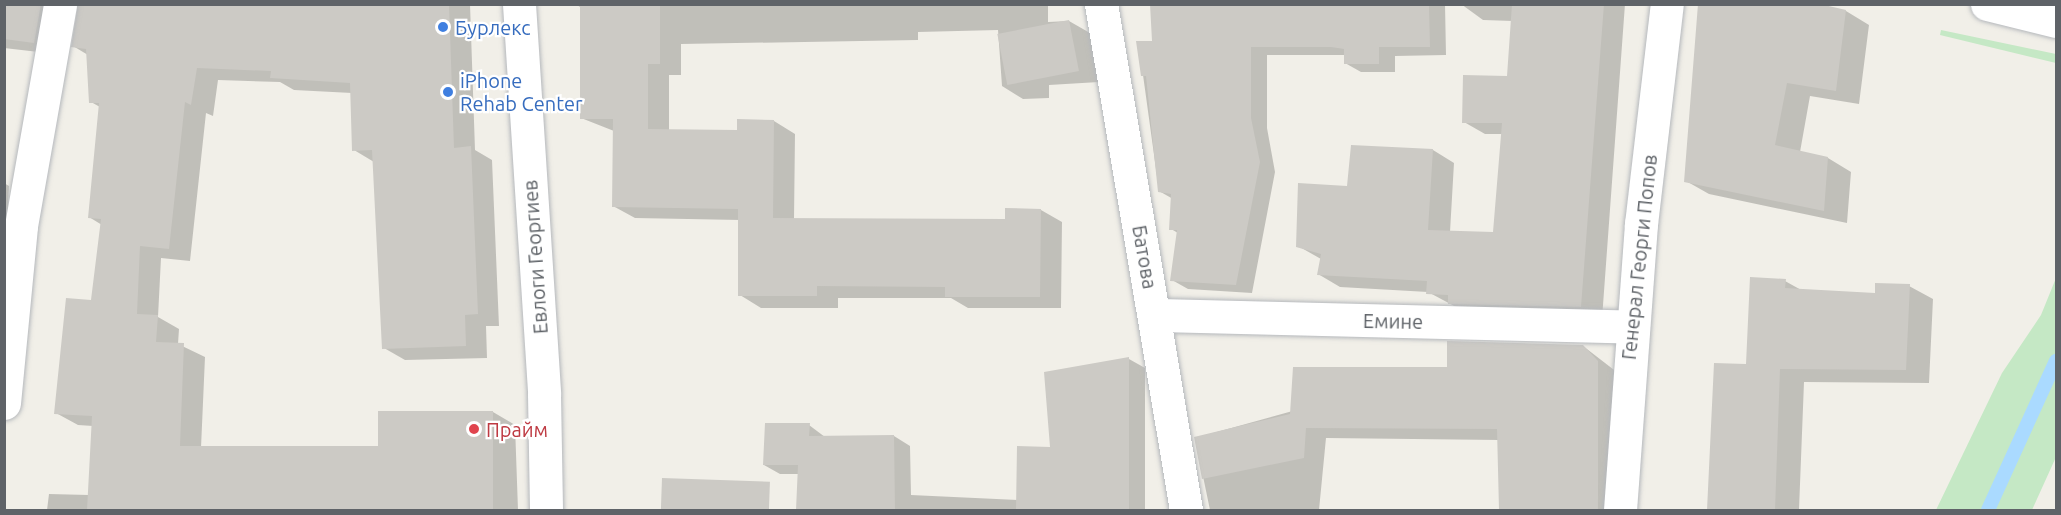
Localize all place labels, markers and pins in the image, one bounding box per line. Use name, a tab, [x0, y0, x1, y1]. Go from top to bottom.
place label: Бурлекс	[455, 15, 531, 39]
marker: Бурлекс	[436, 20, 450, 34]
place label: iPhone Rehab Center	[460, 68, 583, 115]
marker: iPhone Rehab Center	[441, 85, 455, 99]
place label: Прайм	[486, 417, 548, 441]
marker: Прайм	[467, 422, 481, 436]

